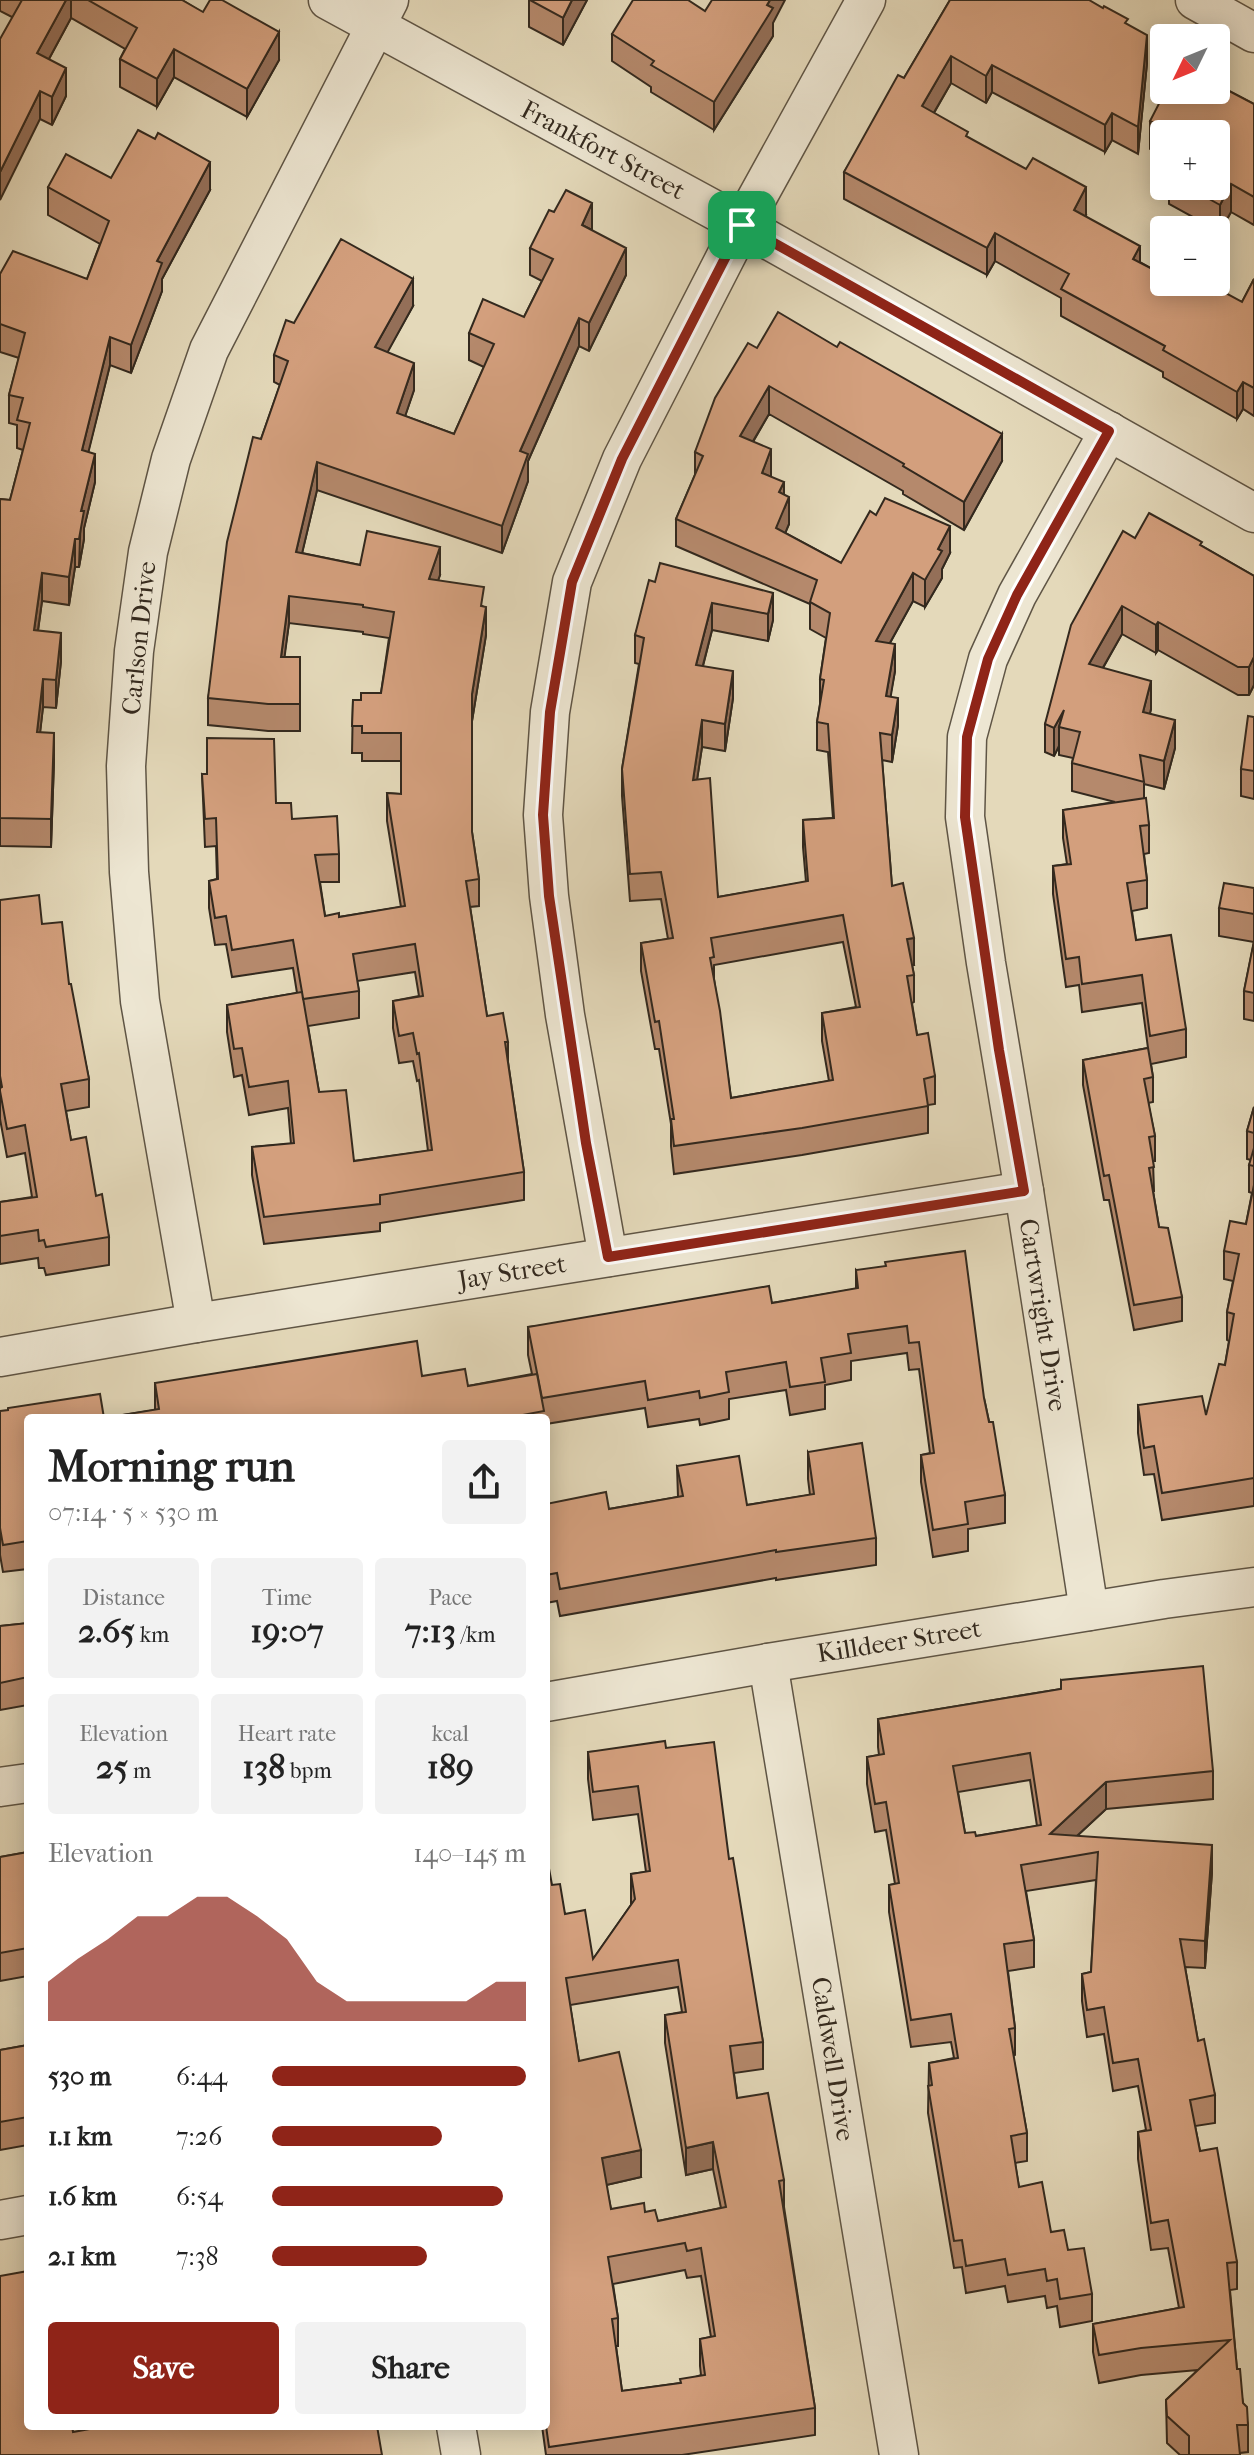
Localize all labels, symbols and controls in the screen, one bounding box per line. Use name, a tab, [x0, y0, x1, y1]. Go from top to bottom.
north arrow	[1150, 24, 1230, 104]
map controls	[1150, 24, 1230, 296]
street label: Frankfort Street	[516, 94, 691, 207]
button: +	[1150, 120, 1230, 200]
pin	[708, 191, 776, 259]
icon: arrive	[720, 203, 764, 247]
button: −	[1150, 216, 1230, 296]
street label: Carlson Drive	[116, 559, 162, 716]
street label: Cartwright Drive	[1012, 1216, 1074, 1414]
street label: Jay Street	[454, 1248, 569, 1296]
button: share	[442, 1440, 526, 1524]
text: Morning run	[48, 1441, 295, 1492]
text: 07:14 · 5 × 530 m	[48, 1497, 218, 1528]
text: Distance	[82, 1585, 165, 1611]
text: Time	[262, 1585, 312, 1611]
text: Pace	[428, 1585, 472, 1611]
text: 2.65	[78, 1611, 135, 1651]
text: 19:07	[250, 1611, 324, 1651]
text: 7:13	[405, 1611, 456, 1651]
street label: Killdeer Street	[815, 1613, 984, 1669]
text: km	[135, 1622, 169, 1648]
text: /km	[456, 1622, 496, 1648]
text: Elevation	[79, 1721, 168, 1747]
text: Heart rate	[238, 1721, 336, 1747]
text: kcal	[432, 1721, 469, 1747]
text: 25	[96, 1747, 128, 1787]
text: 138	[242, 1747, 285, 1787]
text: 189	[427, 1747, 474, 1787]
text: m	[128, 1758, 151, 1784]
text: bpm	[285, 1758, 332, 1784]
text: Elevation	[48, 1838, 153, 1869]
text: 140–145 m	[413, 1838, 526, 1869]
street label: Caldwell Drive	[805, 1975, 861, 2143]
text: 530 m	[48, 2061, 111, 2092]
text: 6:44	[176, 2061, 227, 2092]
text: 1.1 km	[48, 2121, 112, 2152]
text: 7:26	[176, 2121, 222, 2152]
text: 1.6 km	[48, 2181, 117, 2212]
text: 6:54	[176, 2181, 223, 2212]
text: 2.1 km	[48, 2241, 116, 2272]
text: 7:38	[176, 2241, 219, 2272]
button: Save	[48, 2322, 279, 2414]
button: Share	[295, 2322, 526, 2414]

